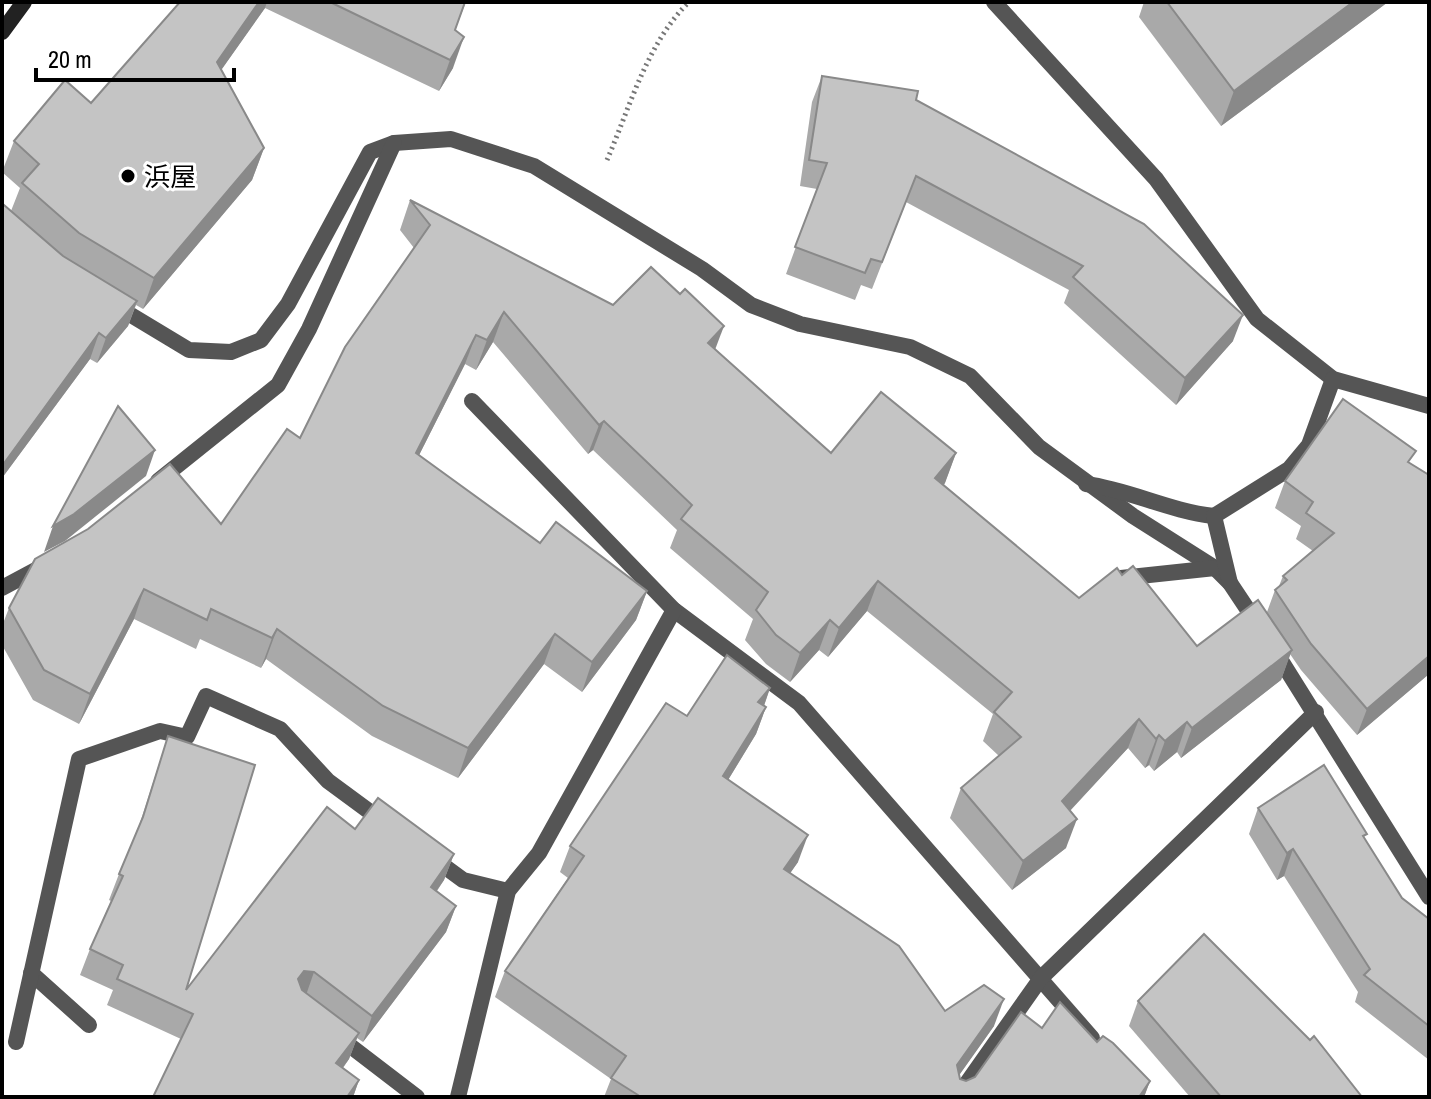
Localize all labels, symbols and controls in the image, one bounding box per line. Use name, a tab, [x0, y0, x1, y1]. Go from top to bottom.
scale bar	[36, 32, 234, 82]
text: 20 m	[48, 43, 92, 75]
place label: 浜屋	[144, 159, 196, 194]
marker: 浜屋	[119, 167, 137, 185]

